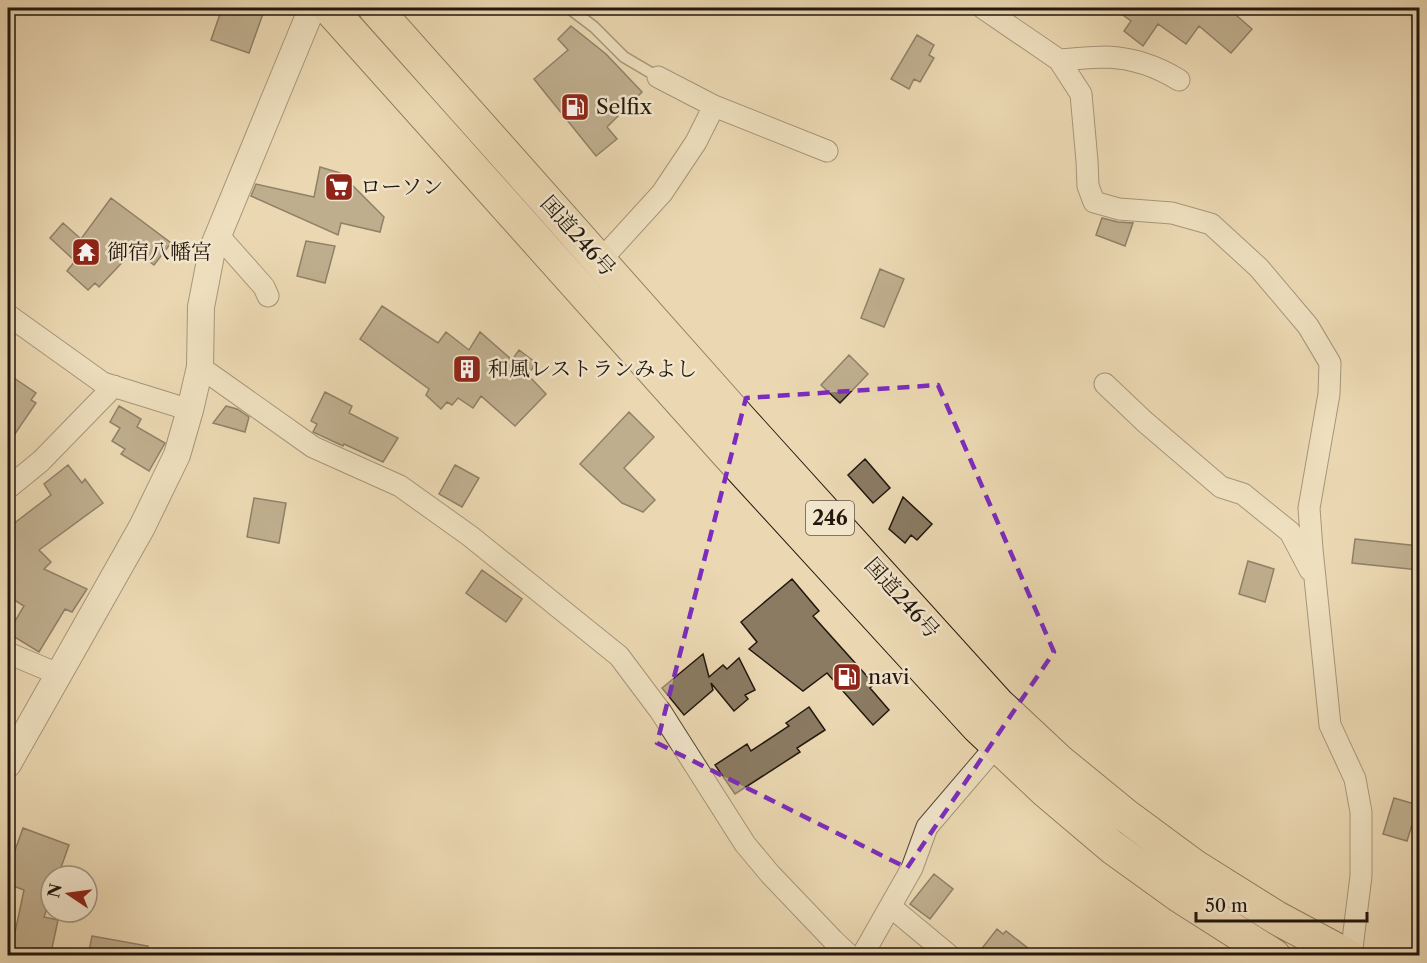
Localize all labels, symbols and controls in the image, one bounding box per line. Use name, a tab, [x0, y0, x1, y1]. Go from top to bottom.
fuel station icon: Selfix	[559, 91, 591, 123]
place label: Selfix	[596, 94, 653, 119]
supermarket icon: ローソン	[323, 171, 355, 203]
place label: ローソン	[360, 174, 443, 199]
street label: 国道246号	[536, 190, 621, 281]
temple icon: 御宿八幡宮	[70, 236, 102, 268]
place label: 御宿八幡宮	[107, 239, 212, 264]
building icon: 和風レストランみよし	[451, 353, 483, 385]
place label: 和風レストランみよし	[488, 356, 697, 381]
road number: 246	[806, 501, 854, 535]
street label: 国道246号	[860, 552, 945, 643]
fuel station icon: navi	[831, 661, 863, 693]
place label: navi	[868, 664, 909, 689]
north arrow	[39, 864, 99, 924]
text: N	[43, 882, 66, 900]
scale bar	[1196, 885, 1367, 923]
text: 50 m	[1205, 895, 1248, 917]

